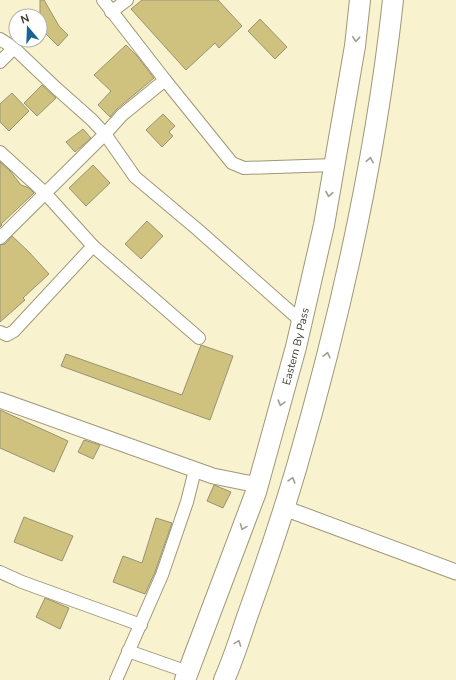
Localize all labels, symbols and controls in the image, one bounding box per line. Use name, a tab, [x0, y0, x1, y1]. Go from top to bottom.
north arrow	[8, 8, 48, 48]
text: N	[19, 11, 31, 27]
one-way arrow	[352, 36, 361, 42]
one-way arrow	[365, 157, 373, 163]
one-way arrow	[325, 191, 334, 198]
street label: Eastern By Pass	[279, 306, 313, 387]
one-way arrow	[323, 352, 331, 358]
one-way arrow	[277, 399, 286, 406]
one-way arrow	[287, 477, 296, 484]
one-way arrow	[240, 524, 248, 531]
one-way arrow	[233, 640, 241, 647]

